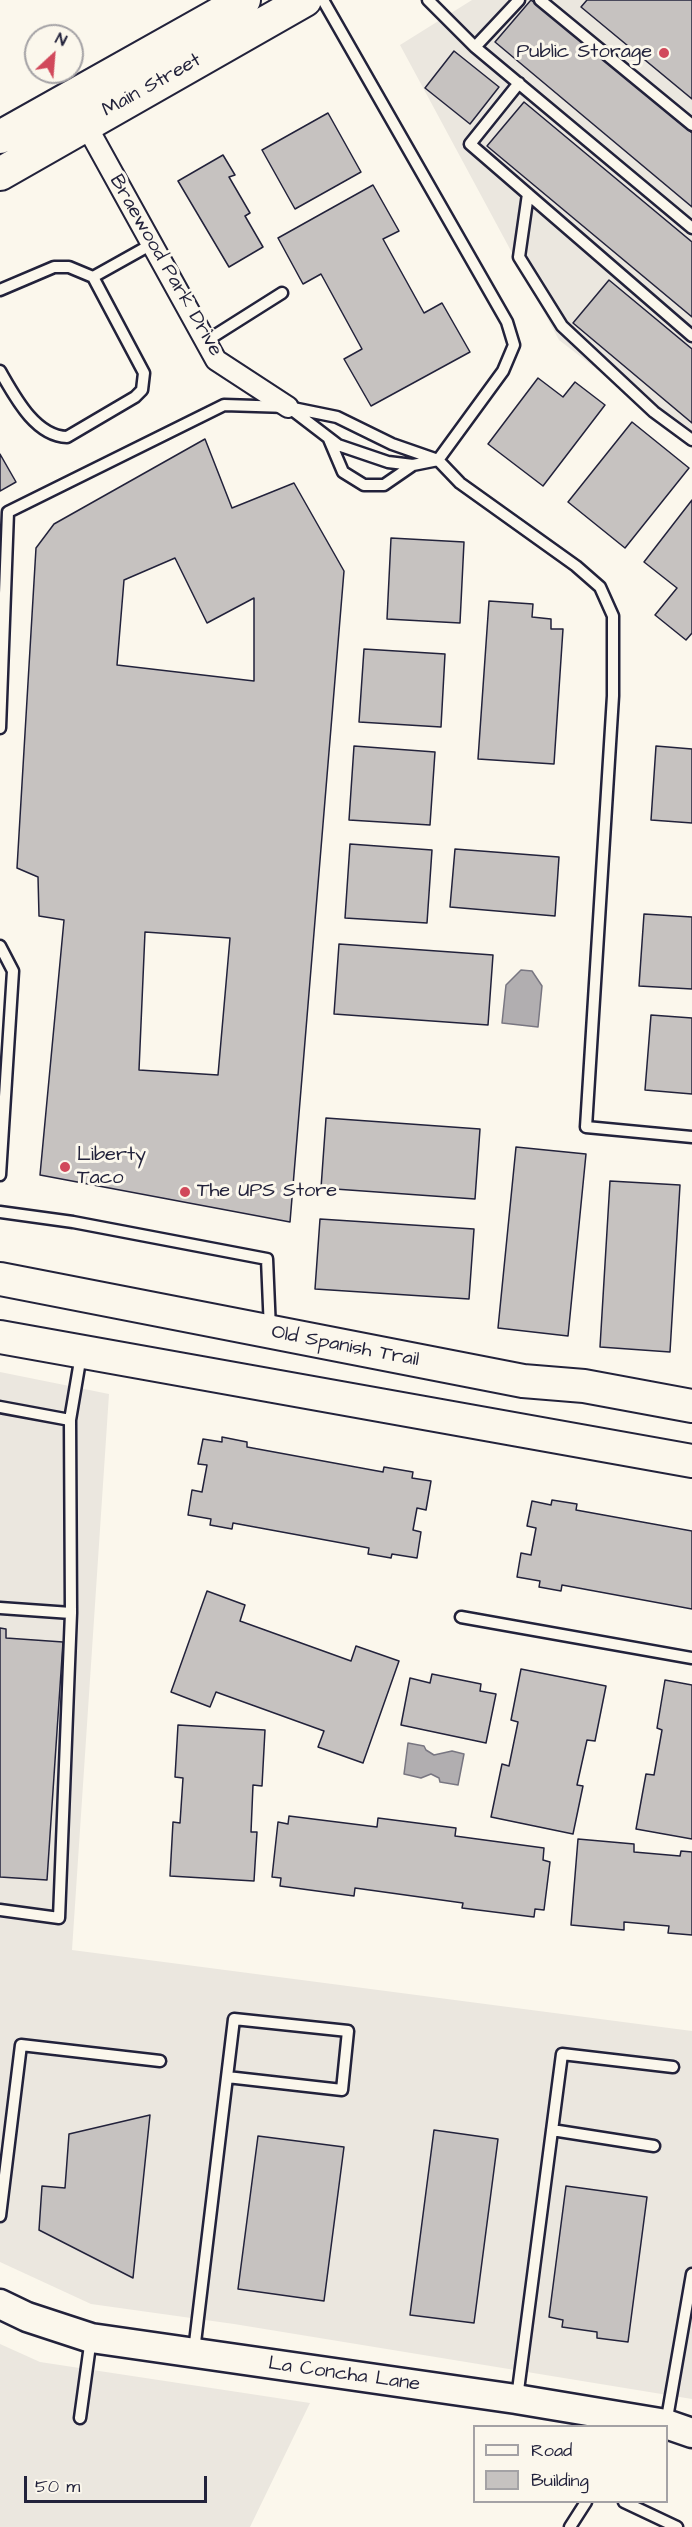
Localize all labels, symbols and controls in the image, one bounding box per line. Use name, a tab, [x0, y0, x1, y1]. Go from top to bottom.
north arrow	[24, 24, 84, 84]
text: N	[52, 28, 70, 52]
place label: Public Storage	[516, 41, 652, 65]
marker: Public Storage	[657, 46, 671, 60]
street label: Main Street	[98, 49, 206, 123]
street label: Braewood Park Drive	[103, 171, 227, 361]
place label: Liberty Taco	[77, 1144, 146, 1191]
marker: Liberty Taco	[58, 1160, 72, 1174]
place label: The UPS Store	[197, 1180, 337, 1204]
marker: The UPS Store	[178, 1185, 192, 1199]
street label: Old Spanish Trail	[269, 1321, 421, 1373]
street label: La Concha Lane	[267, 2352, 421, 2398]
legend	[473, 2425, 668, 2503]
text: Road	[531, 2438, 572, 2463]
scale bar	[27, 2464, 210, 2502]
text: Building	[531, 2468, 589, 2493]
text: 50 m	[35, 2474, 80, 2499]

